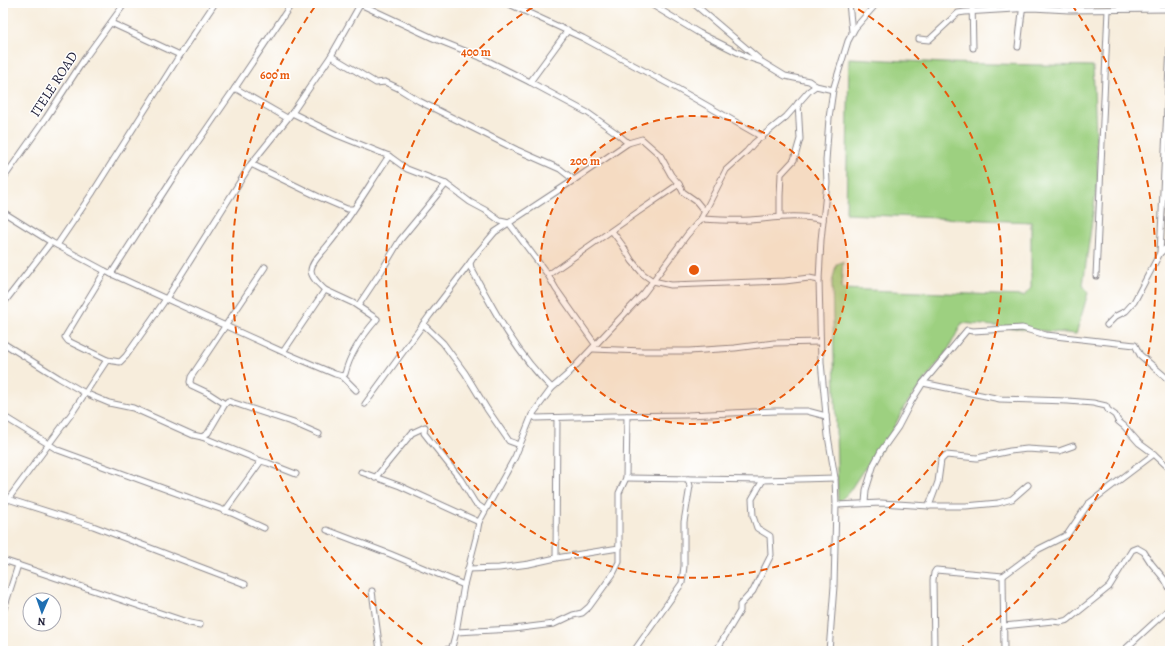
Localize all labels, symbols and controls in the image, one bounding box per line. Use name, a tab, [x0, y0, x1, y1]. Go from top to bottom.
text: 400 m	[461, 44, 491, 60]
street label: ITELE ROAD	[26, 47, 82, 120]
text: 600 m	[260, 67, 290, 83]
text: 200 m	[570, 153, 600, 169]
centre of rings	[687, 263, 701, 277]
north arrow	[22, 592, 62, 632]
text: N	[37, 614, 46, 629]

